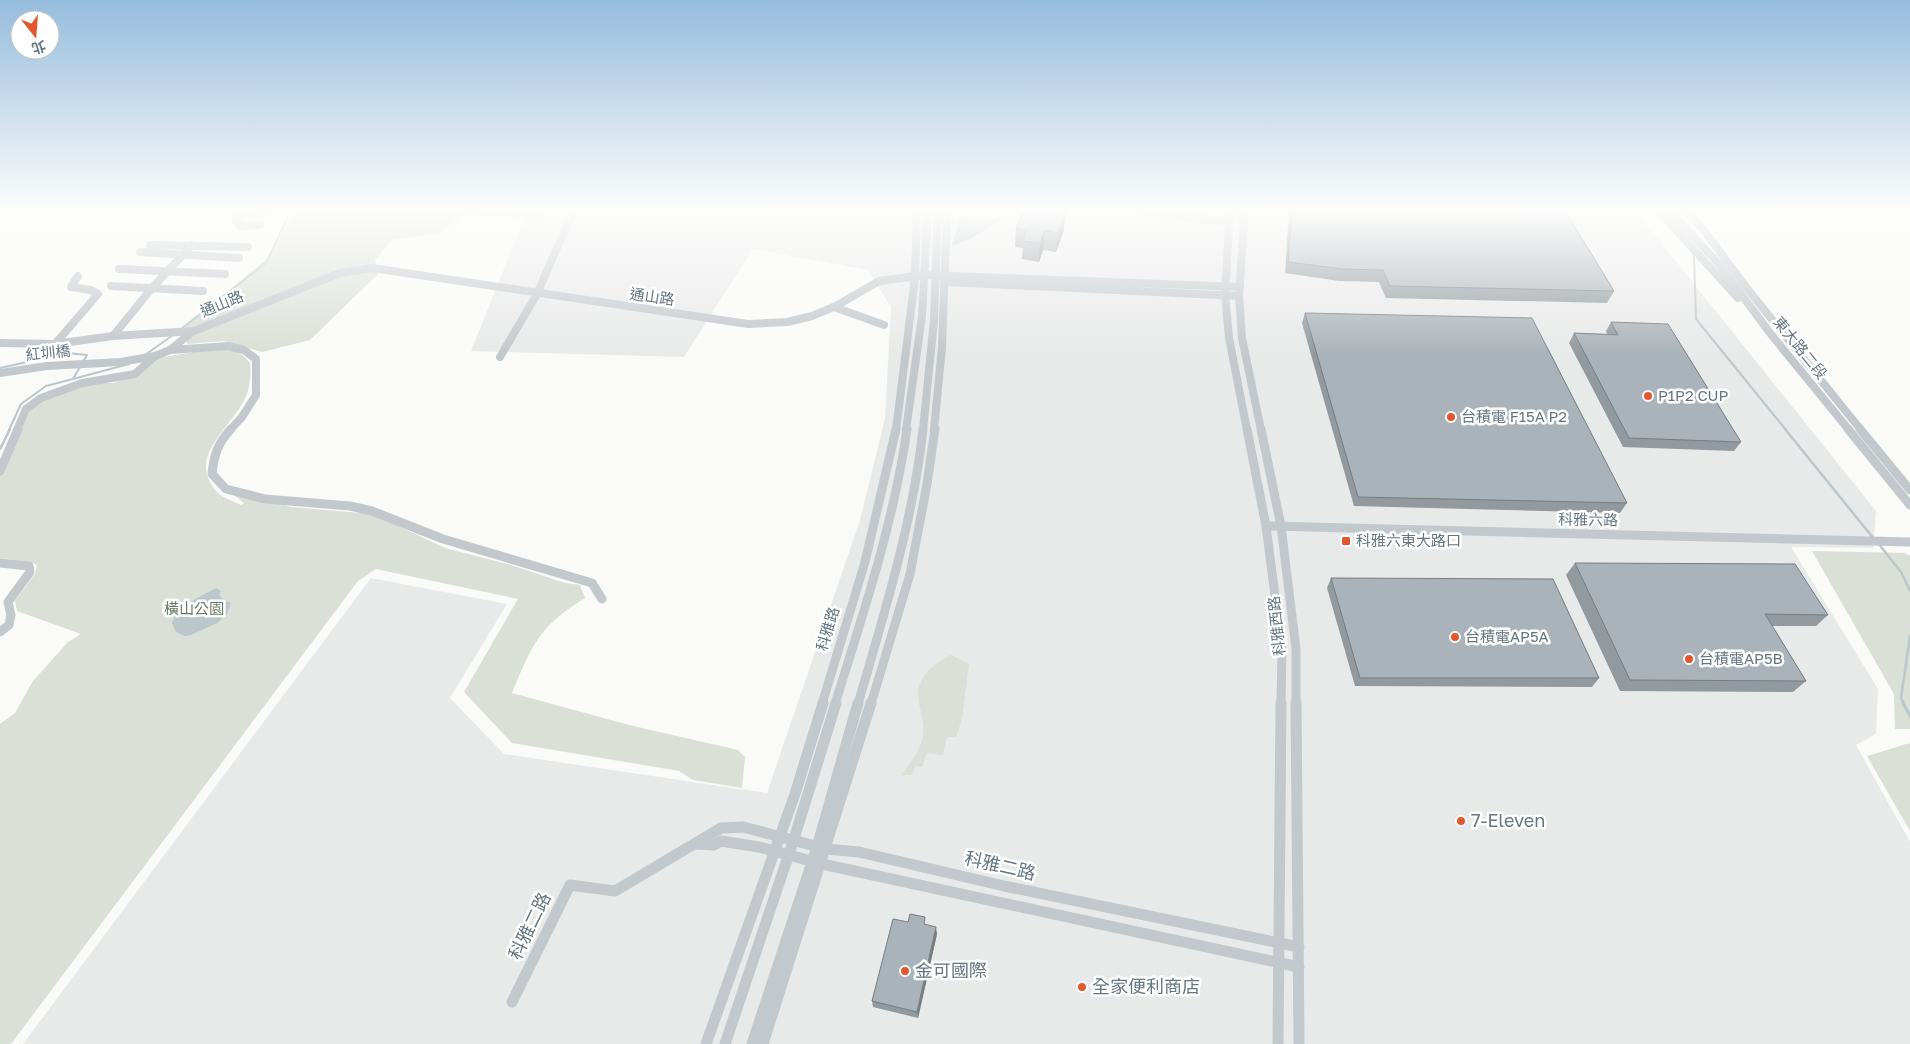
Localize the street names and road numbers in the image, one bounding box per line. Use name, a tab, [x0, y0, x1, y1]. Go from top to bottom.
street label: 通山路	[629, 284, 676, 308]
street label: 通山路	[197, 286, 246, 320]
street label: 東大路二段	[1770, 313, 1831, 382]
street label: 紅圳橋	[25, 341, 71, 363]
street label: 科雅六路	[1558, 509, 1618, 529]
street label: 科雅西路	[1264, 595, 1288, 657]
street label: 科雅路	[812, 605, 842, 653]
street label: 科雅二路	[963, 846, 1038, 884]
street label: 科雅二路	[503, 888, 555, 963]

